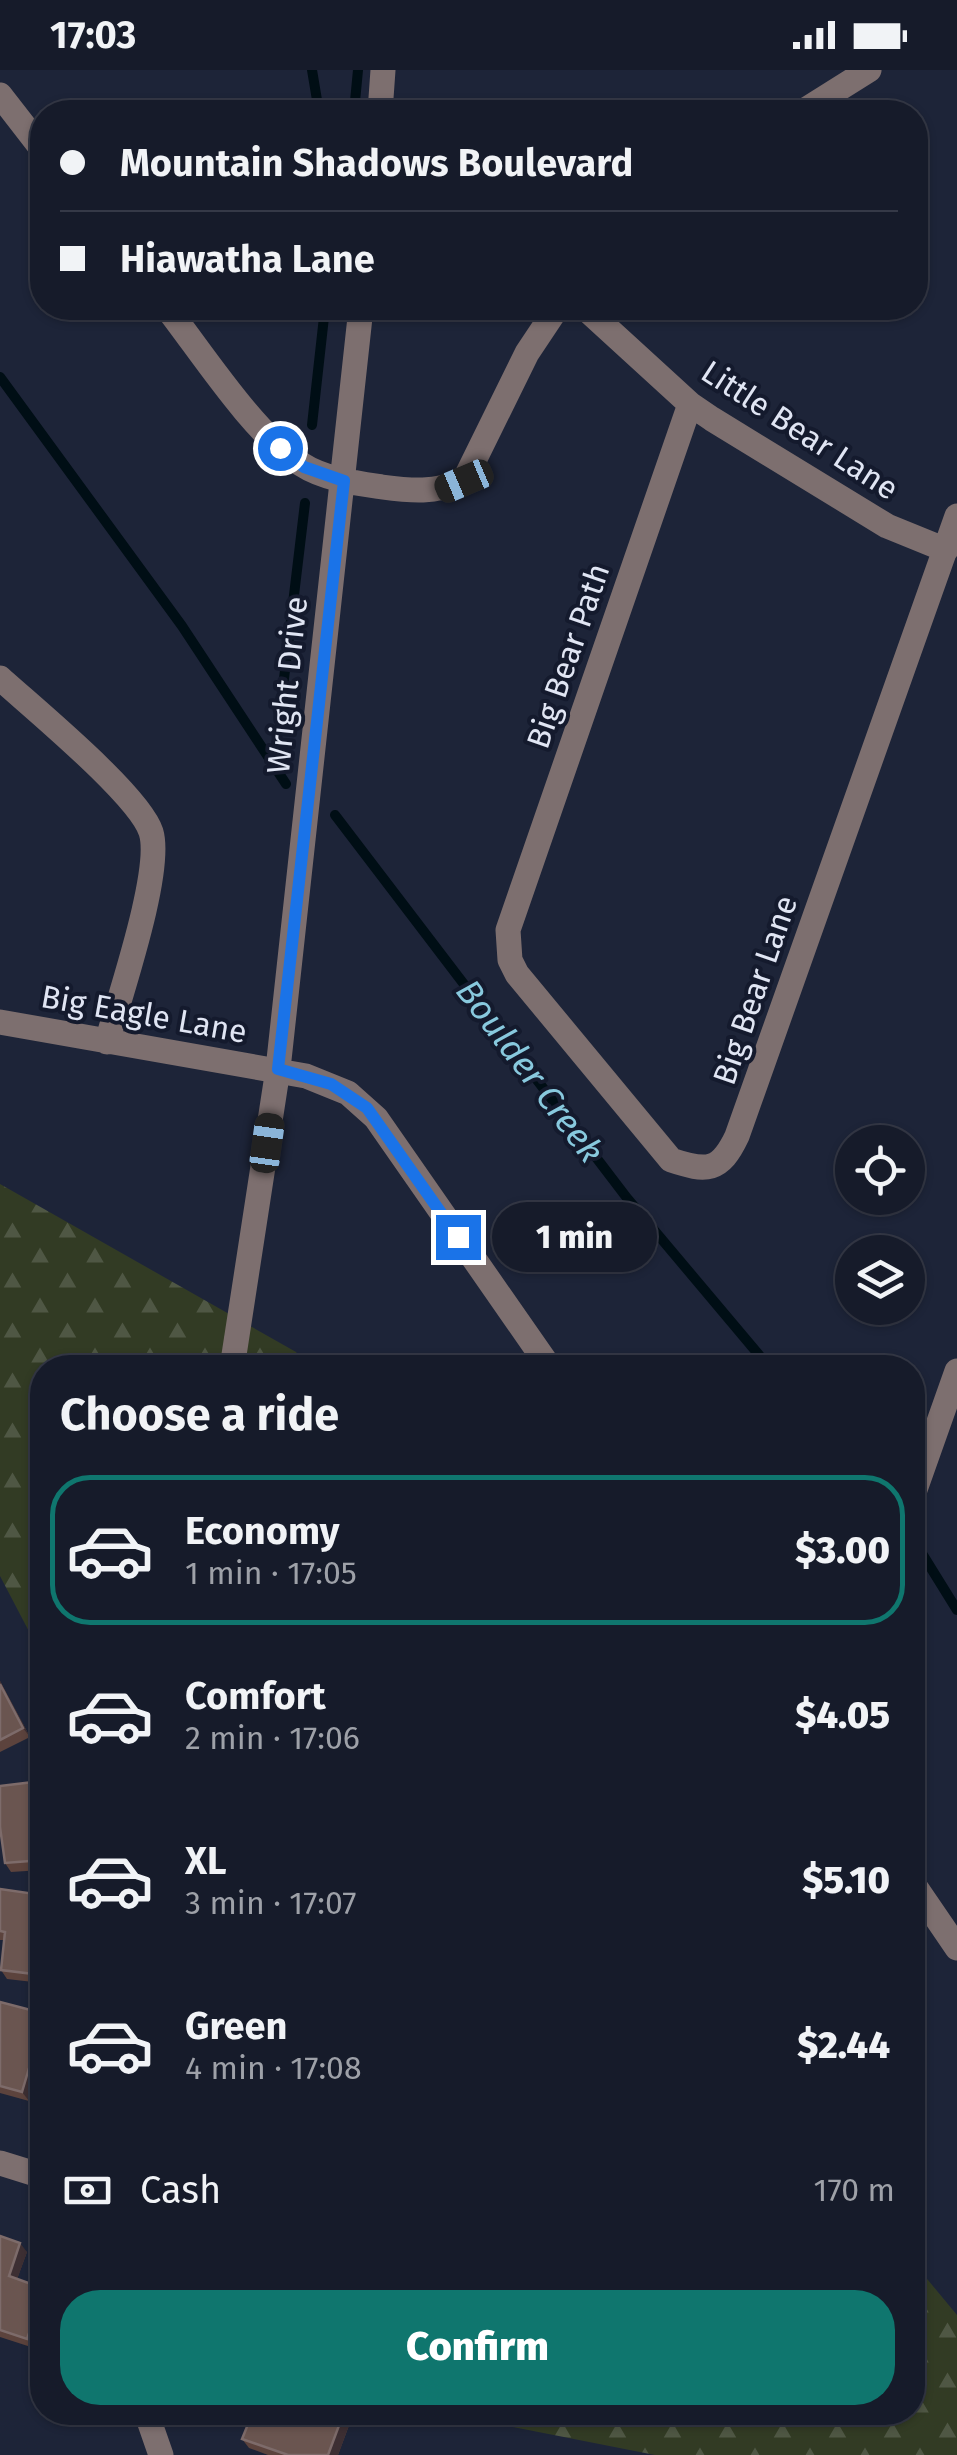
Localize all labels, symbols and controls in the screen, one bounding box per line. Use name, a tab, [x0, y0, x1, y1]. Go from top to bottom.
text: 17:03	[50, 12, 136, 58]
text: Mountain Shadows Boulevard	[120, 140, 633, 186]
text: Hiawatha Lane	[120, 236, 375, 282]
street label: Little Bear Lane	[694, 352, 906, 508]
route start	[258, 426, 303, 471]
car	[431, 455, 497, 507]
street label: Big Bear Path	[519, 559, 617, 753]
street label: Wright Drive	[259, 594, 315, 776]
street label: Big Bear Lane	[705, 890, 805, 1090]
water label: Boulder Creek	[447, 971, 613, 1171]
street label: Big Eagle Lane	[38, 977, 250, 1051]
car	[248, 1111, 286, 1175]
map controls	[835, 1125, 925, 1325]
button: locate	[835, 1125, 925, 1215]
callout: 1 min	[493, 1202, 658, 1272]
route end	[436, 1215, 481, 1260]
text: 1 min	[536, 1218, 613, 1256]
button: layers	[835, 1235, 925, 1325]
text: Choose a ride	[60, 1388, 339, 1442]
icon: car	[65, 1505, 155, 1595]
text: Economy	[185, 1508, 340, 1554]
text: $3.00	[795, 1527, 890, 1573]
text: 1 min · 17:05	[185, 1554, 357, 1592]
icon: car	[65, 1670, 155, 1760]
text: Comfort	[185, 1673, 326, 1719]
text: $4.05	[795, 1692, 890, 1738]
text: 2 min · 17:06	[185, 1719, 360, 1757]
icon: car	[65, 1835, 155, 1925]
text: XL	[185, 1838, 227, 1884]
text: $5.10	[802, 1857, 890, 1903]
text: 3 min · 17:07	[185, 1884, 356, 1922]
icon: car	[65, 2000, 155, 2090]
text: Green	[185, 2003, 288, 2049]
text: $2.44	[797, 2022, 890, 2068]
text: 4 min · 17:08	[185, 2049, 362, 2087]
icon: cash	[60, 2163, 115, 2218]
text: Cash	[140, 2167, 221, 2213]
text: 170 m	[814, 2171, 895, 2209]
button: Confirm	[60, 2290, 895, 2405]

